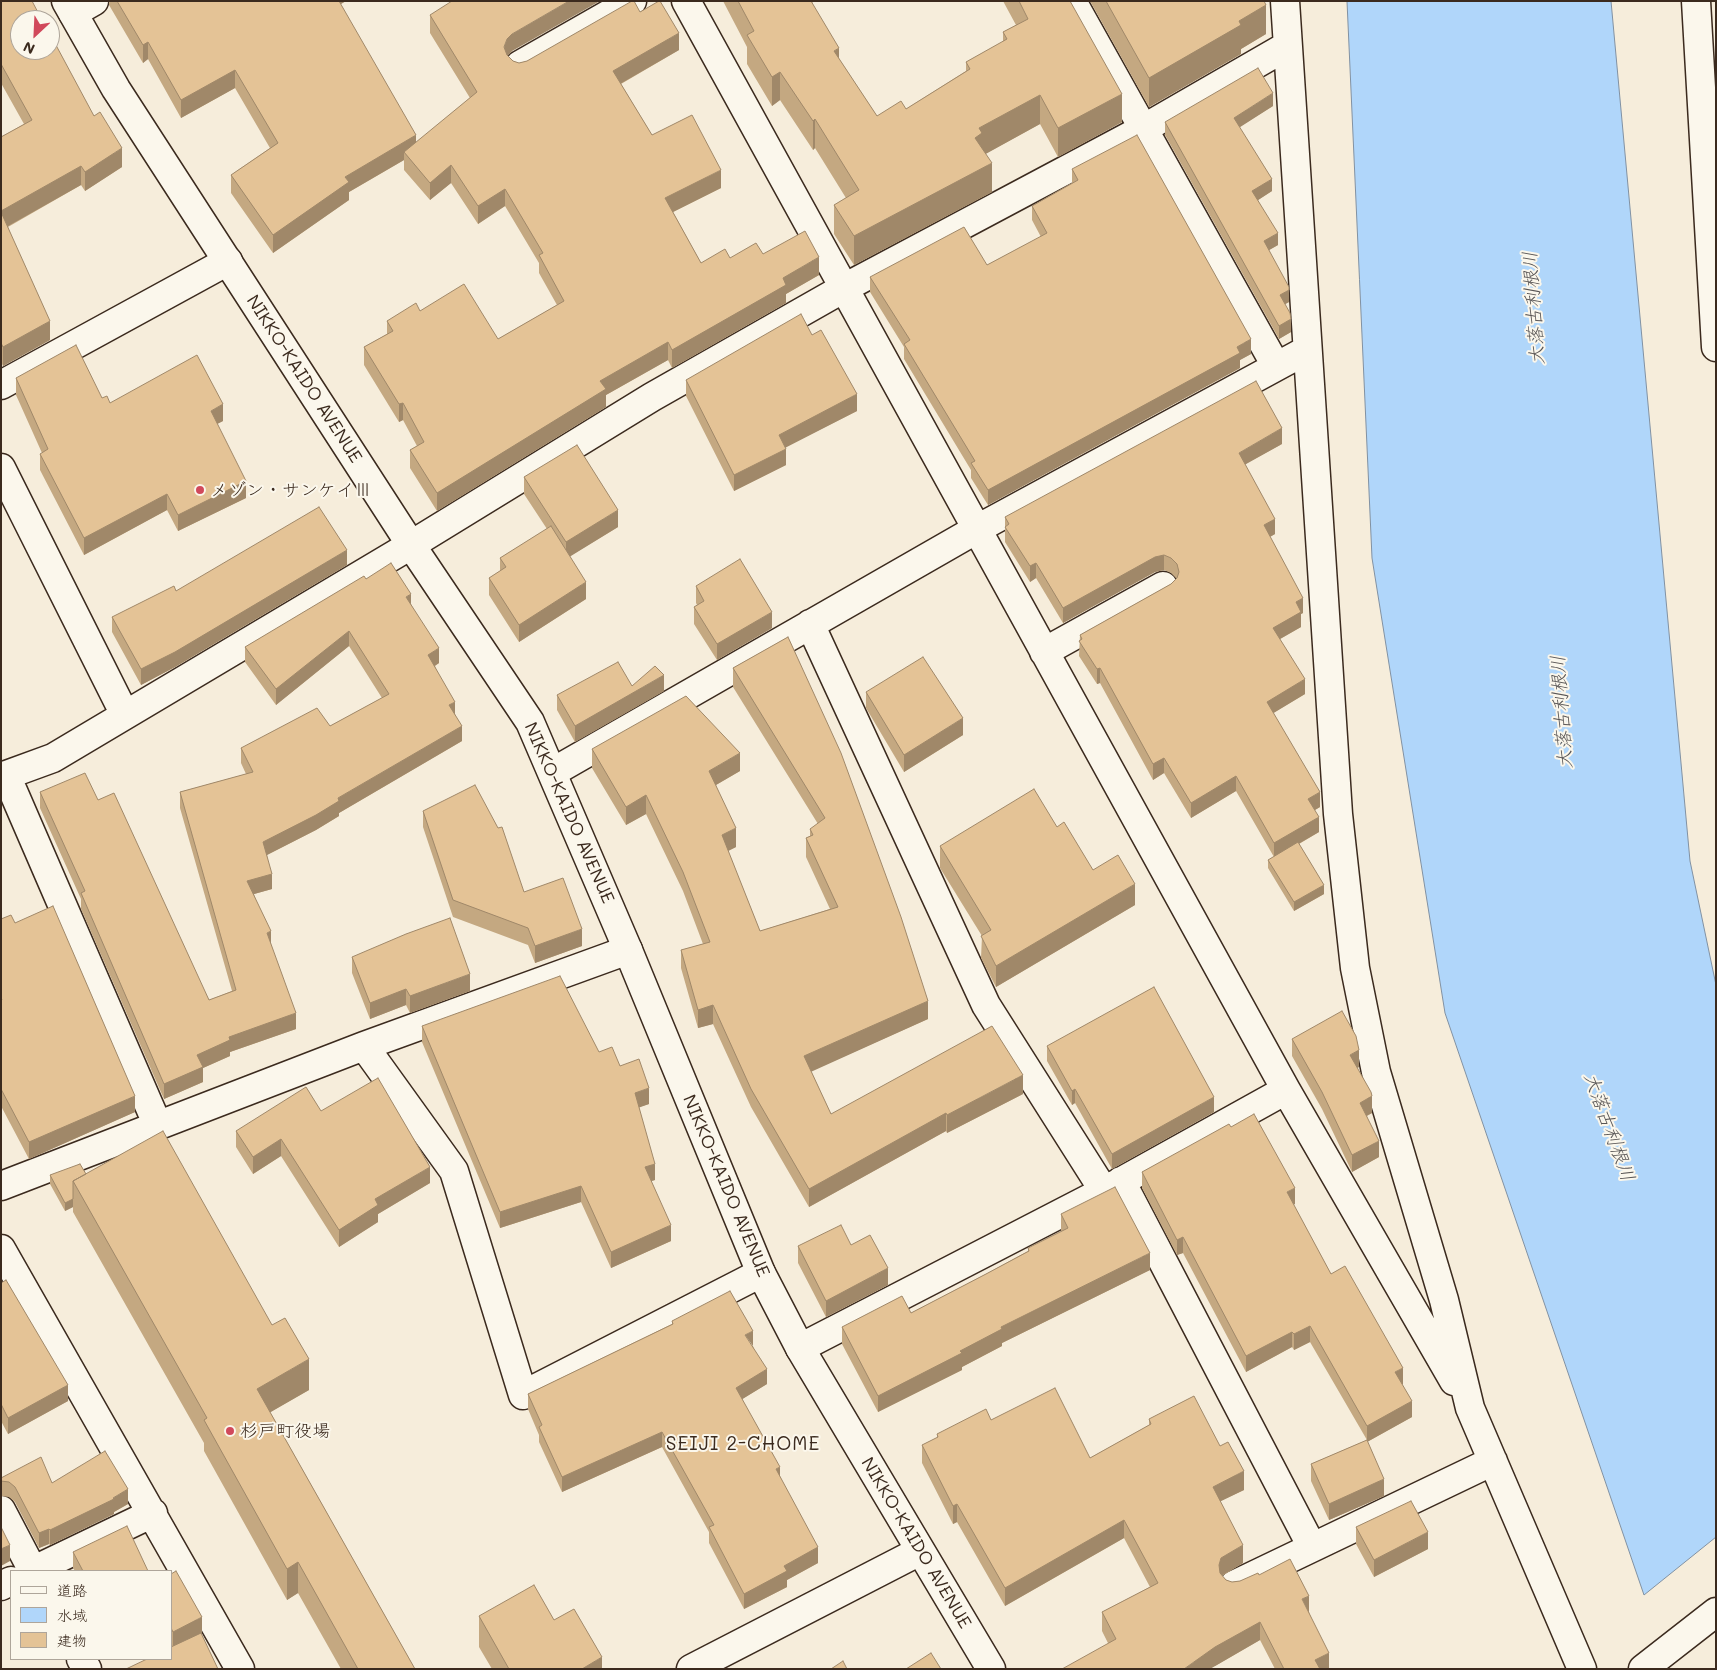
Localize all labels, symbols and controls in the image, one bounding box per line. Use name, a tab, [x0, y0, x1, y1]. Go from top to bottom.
north arrow	[10, 10, 60, 60]
text: N	[20, 37, 38, 59]
water label: 大落古利根川	[1519, 250, 1549, 366]
street label: NIKKO-KAIDO AVENUE	[242, 291, 366, 467]
place label: メゾン・サンケイⅢ	[210, 479, 372, 501]
marker: メゾン・サンケイⅢ	[194, 484, 206, 496]
water label: 大落古利根川	[1547, 654, 1577, 770]
street label: NIKKO-KAIDO AVENUE	[519, 719, 619, 907]
water label: 大落古利根川	[1579, 1070, 1639, 1184]
street label: NIKKO-KAIDO AVENUE	[678, 1092, 774, 1280]
place label: 杉戸町役場	[240, 1420, 330, 1442]
marker: 杉戸町役場	[224, 1425, 236, 1437]
district label: SEIJI 2-CHOME	[664, 1433, 822, 1455]
street label: NIKKO-KAIDO AVENUE	[856, 1454, 976, 1632]
legend	[10, 1570, 172, 1660]
text: 道路	[57, 1580, 87, 1600]
text: 水域	[57, 1605, 87, 1625]
text: 建物	[57, 1630, 87, 1650]

